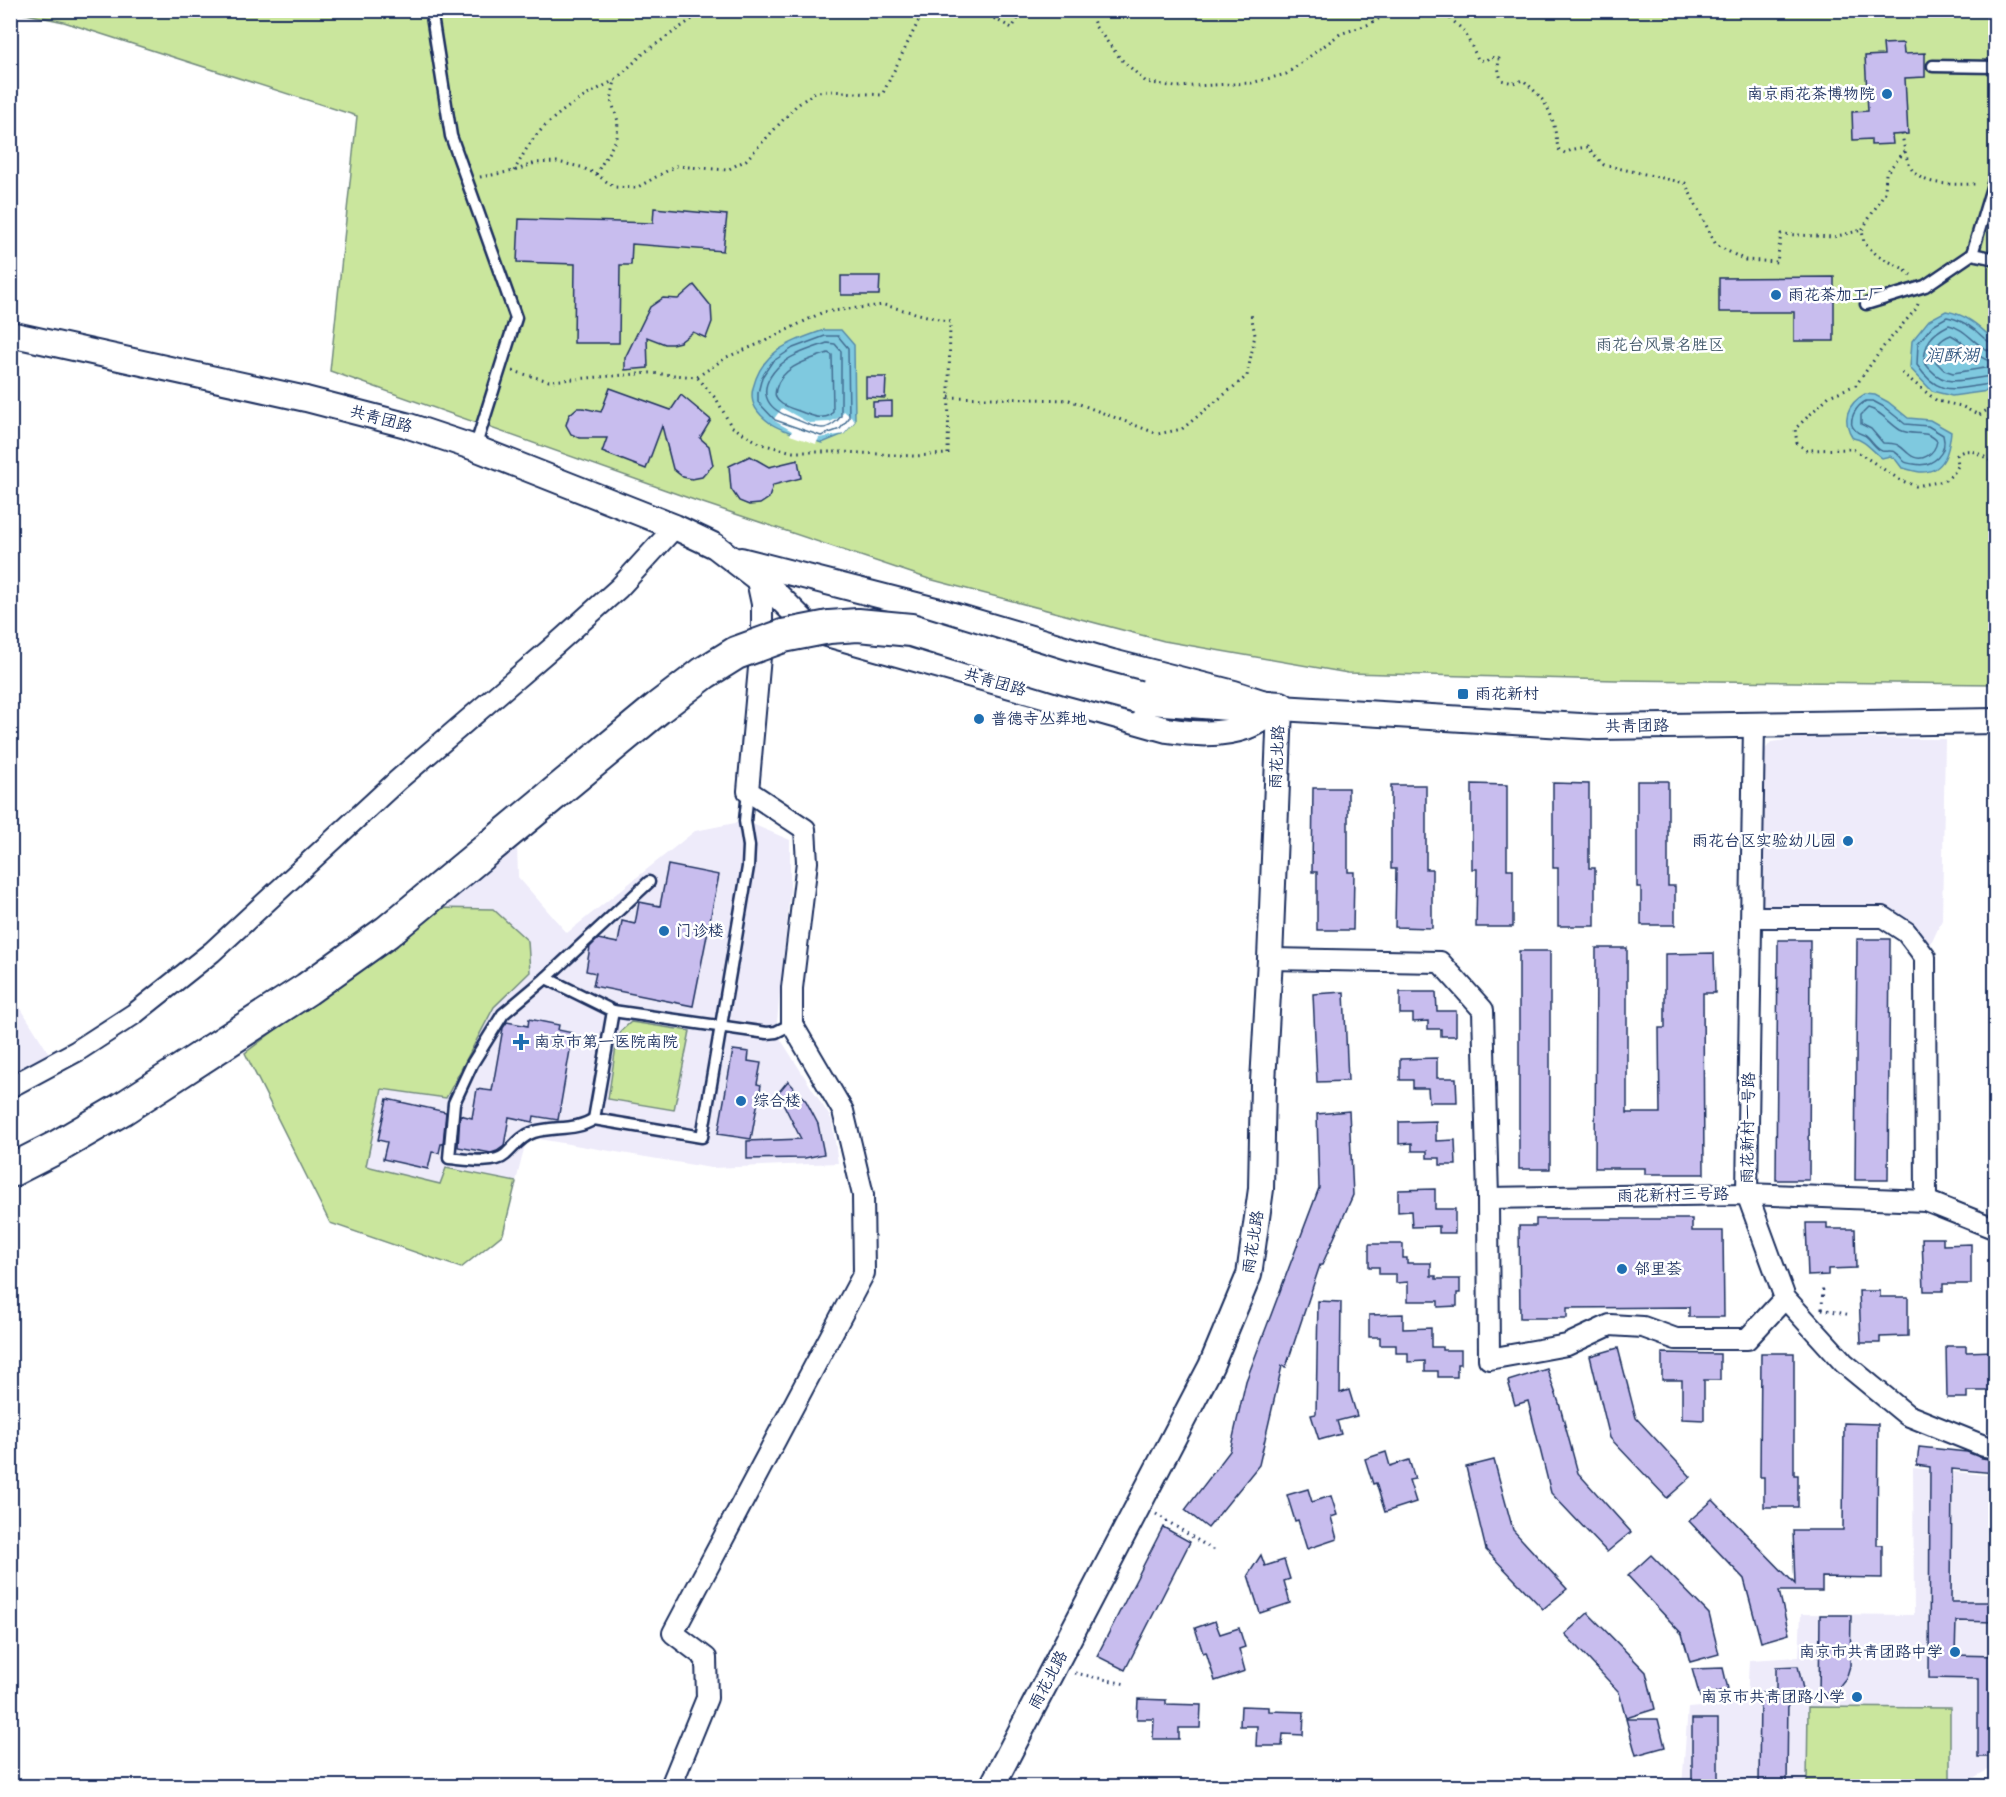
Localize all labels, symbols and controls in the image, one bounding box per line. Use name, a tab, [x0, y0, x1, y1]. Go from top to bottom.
place label: 南京雨花茶博物院	[1747, 85, 1875, 103]
marker: 南京雨花茶博物院	[1880, 87, 1894, 101]
place label: 雨花茶加工厂	[1788, 286, 1884, 304]
marker: 雨花茶加工厂	[1769, 288, 1783, 302]
park label: 雨花台风景名胜区	[1596, 336, 1724, 354]
water label: 润酥湖	[1925, 345, 1981, 366]
street label: 共青团路	[348, 402, 414, 436]
street label: 共青团路	[962, 665, 1028, 699]
place label: 雨花新村	[1475, 685, 1539, 703]
marker: 雨花新村	[1456, 687, 1470, 701]
place label: 普德寺丛葬地	[991, 710, 1087, 728]
marker: 普德寺丛葬地	[972, 712, 986, 726]
street label: 共青团路	[1605, 716, 1669, 736]
street label: 雨花北路	[1266, 725, 1288, 789]
place label: 雨花台区实验幼儿园	[1692, 832, 1836, 850]
marker: 雨花台区实验幼儿园	[1841, 834, 1855, 848]
place label: 门诊楼	[676, 922, 724, 940]
marker: 门诊楼	[657, 924, 671, 938]
marker: 南京市第一医院南院	[512, 1033, 530, 1051]
place label: 南京市第一医院南院	[534, 1033, 678, 1051]
street label: 雨花新村一号路	[1738, 1072, 1758, 1184]
place label: 综合楼	[753, 1092, 801, 1110]
marker: 综合楼	[734, 1094, 748, 1108]
street label: 雨花新村三号路	[1617, 1185, 1729, 1205]
street label: 雨花北路	[1239, 1209, 1267, 1275]
place label: 邻里荟	[1634, 1260, 1682, 1278]
marker: 邻里荟	[1615, 1262, 1629, 1276]
place label: 南京市共青团路中学	[1799, 1643, 1943, 1661]
marker: 南京市共青团路中学	[1948, 1645, 1962, 1659]
street label: 雨花北路	[1025, 1648, 1071, 1712]
place label: 南京市共青团路小学	[1701, 1688, 1845, 1706]
marker: 南京市共青团路小学	[1850, 1690, 1864, 1704]

